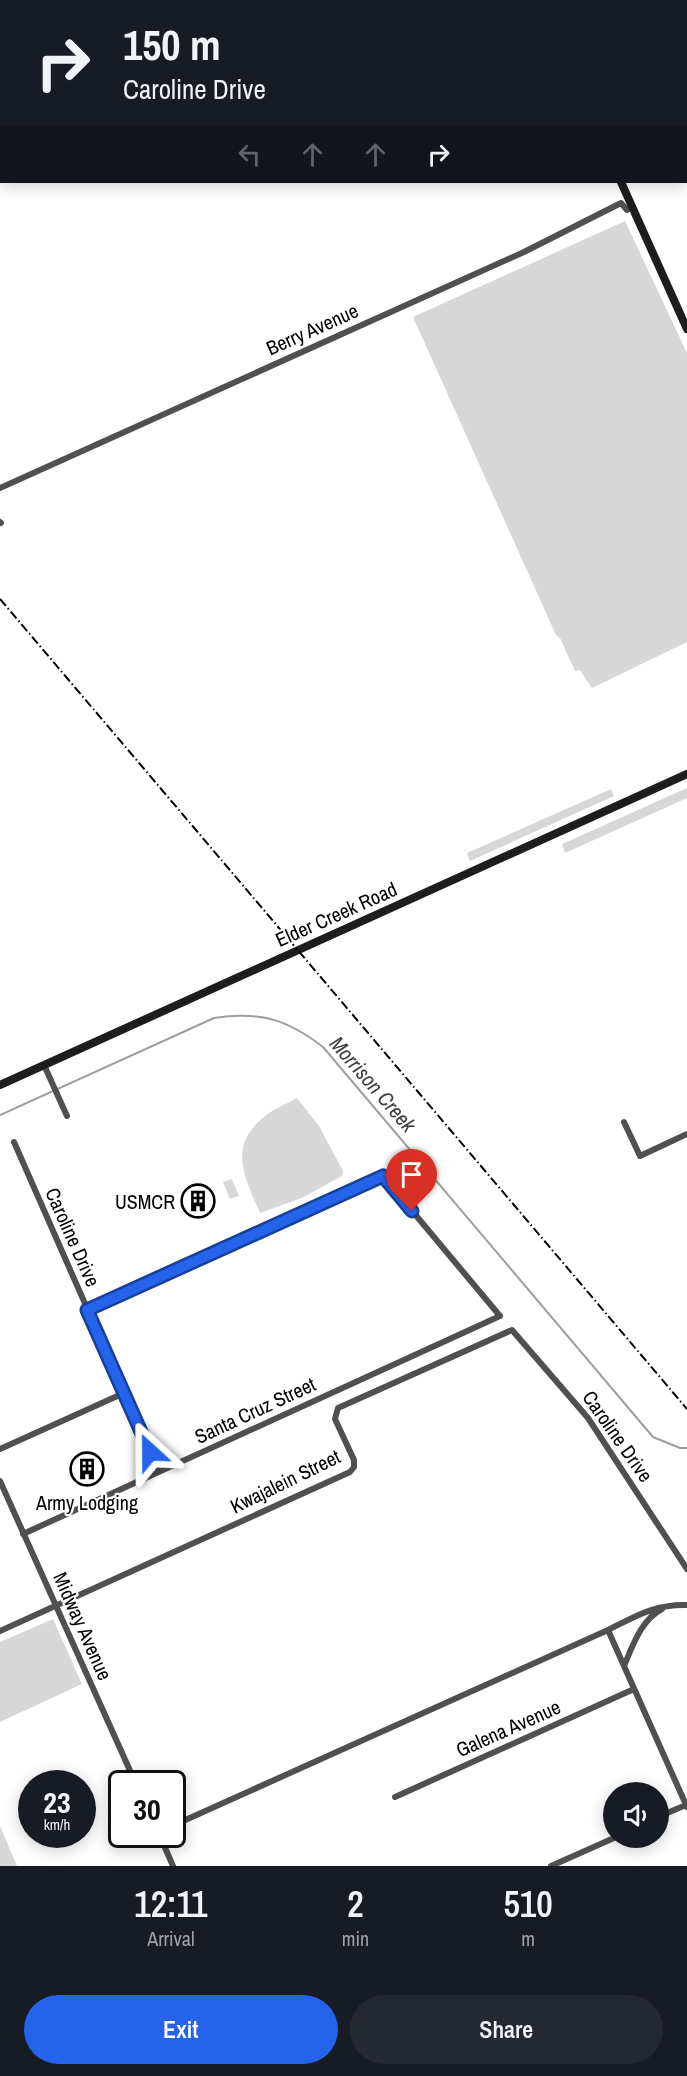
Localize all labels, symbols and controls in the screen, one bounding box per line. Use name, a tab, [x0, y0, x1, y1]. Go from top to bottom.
text: 150 m	[123, 17, 221, 73]
icon: right	[24, 24, 102, 102]
text: Caroline Drive	[123, 71, 266, 107]
icon: left	[233, 138, 266, 171]
icon: ahead	[296, 138, 329, 171]
icon: ahead	[359, 138, 392, 171]
icon: right	[422, 138, 455, 171]
street label: Berry Avenue	[262, 297, 362, 361]
street label: Elder Creek Road	[271, 875, 401, 953]
water label: Morrison Creek	[323, 1030, 424, 1139]
pin	[386, 1149, 437, 1211]
icon: arrive	[395, 1158, 428, 1191]
street label: Caroline Drive	[39, 1183, 107, 1291]
building icon: USMCR	[180, 1183, 216, 1219]
place label: USMCR	[115, 1188, 175, 1215]
street label: Santa Cruz Street	[190, 1370, 320, 1450]
street label: Caroline Drive	[577, 1385, 659, 1487]
position arrow	[118, 1420, 182, 1484]
street label: Kwajalein Street	[225, 1442, 345, 1519]
building icon: Army Lodging	[69, 1451, 105, 1487]
place label: Army Lodging	[35, 1489, 138, 1516]
street label: Midway Avenue	[47, 1568, 119, 1684]
street label: Galena Avenue	[451, 1693, 565, 1763]
speed limit sign: 30	[108, 1770, 186, 1848]
text: 23	[43, 1782, 71, 1822]
map controls	[603, 1782, 669, 1848]
button: sound	[603, 1782, 669, 1848]
text: km/h	[44, 1814, 70, 1835]
text: 12:11	[134, 1880, 207, 1928]
text: 2	[347, 1880, 364, 1928]
text: 510	[503, 1880, 553, 1928]
text: Arrival	[147, 1925, 195, 1952]
text: min	[342, 1925, 369, 1952]
text: m	[521, 1925, 535, 1952]
button: Exit	[24, 1995, 338, 2064]
button: Share	[350, 1995, 663, 2064]

